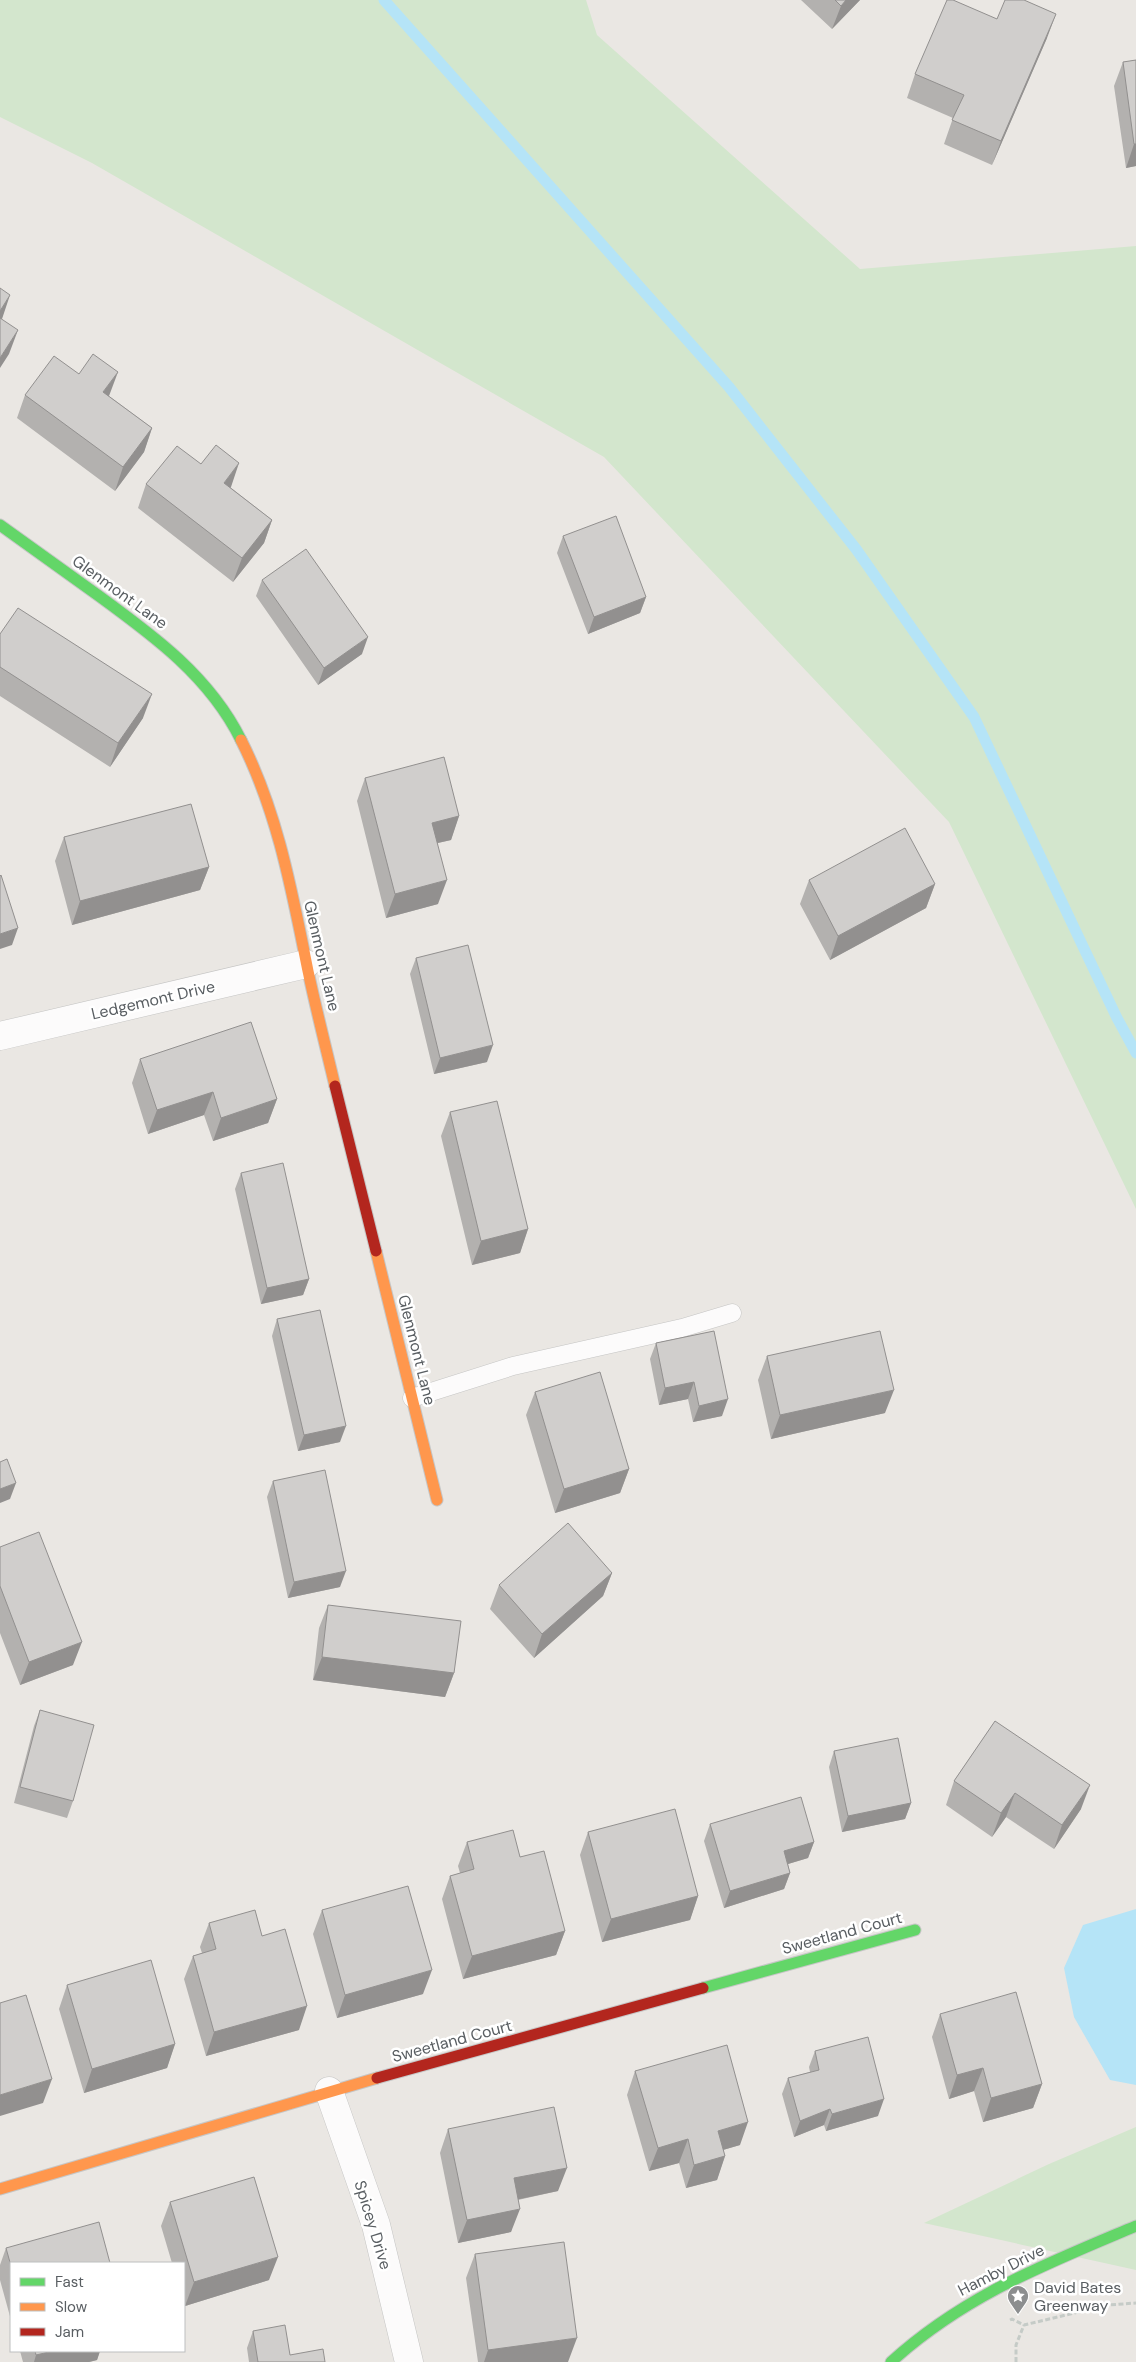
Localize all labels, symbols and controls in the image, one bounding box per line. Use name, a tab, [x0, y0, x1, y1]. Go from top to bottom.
street label: Glenmont Lane	[68, 550, 172, 634]
street label: Glenmont Lane	[299, 899, 345, 1013]
street label: Ledgemont Drive	[89, 976, 217, 1024]
street label: Glenmont Lane	[393, 1293, 441, 1407]
street label: Sweetland Court	[780, 1907, 904, 1959]
street label: Sweetland Court	[390, 2015, 514, 2067]
street label: Spicey Drive	[349, 2178, 397, 2272]
street label: Hamby Drive	[954, 2239, 1048, 2301]
legend	[10, 2262, 185, 2352]
text: Fast	[55, 2272, 84, 2292]
place label: David Bates Greenway	[1034, 2277, 1121, 2316]
place icon: David Bates Greenway	[1006, 2284, 1030, 2315]
text: Slow	[55, 2297, 88, 2317]
text: Jam	[55, 2322, 84, 2342]

